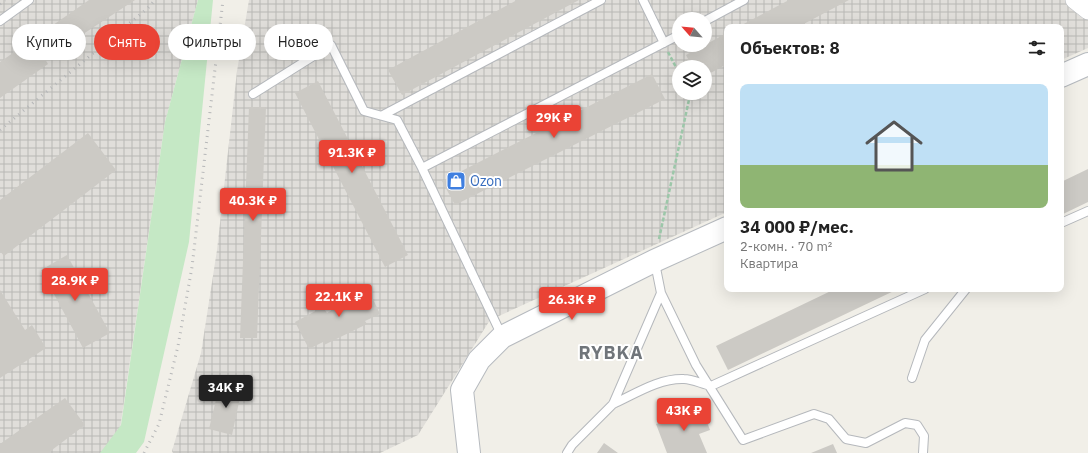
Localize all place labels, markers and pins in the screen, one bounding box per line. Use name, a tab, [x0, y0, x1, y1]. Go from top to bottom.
pin: 29K ₽	[526, 105, 582, 139]
pin: 91.3K ₽	[315, 140, 389, 174]
shop icon: Ozon	[445, 170, 467, 192]
place label: Ozon	[470, 172, 502, 190]
pin: 40.3K ₽	[216, 188, 290, 222]
pin: 28.9K ₽	[38, 268, 112, 302]
pin: 22.1K ₽	[302, 284, 376, 318]
pin: 26.3K ₽	[535, 287, 609, 321]
pin: 34K ₽	[198, 375, 254, 409]
pin: 43K ₽	[656, 398, 712, 432]

